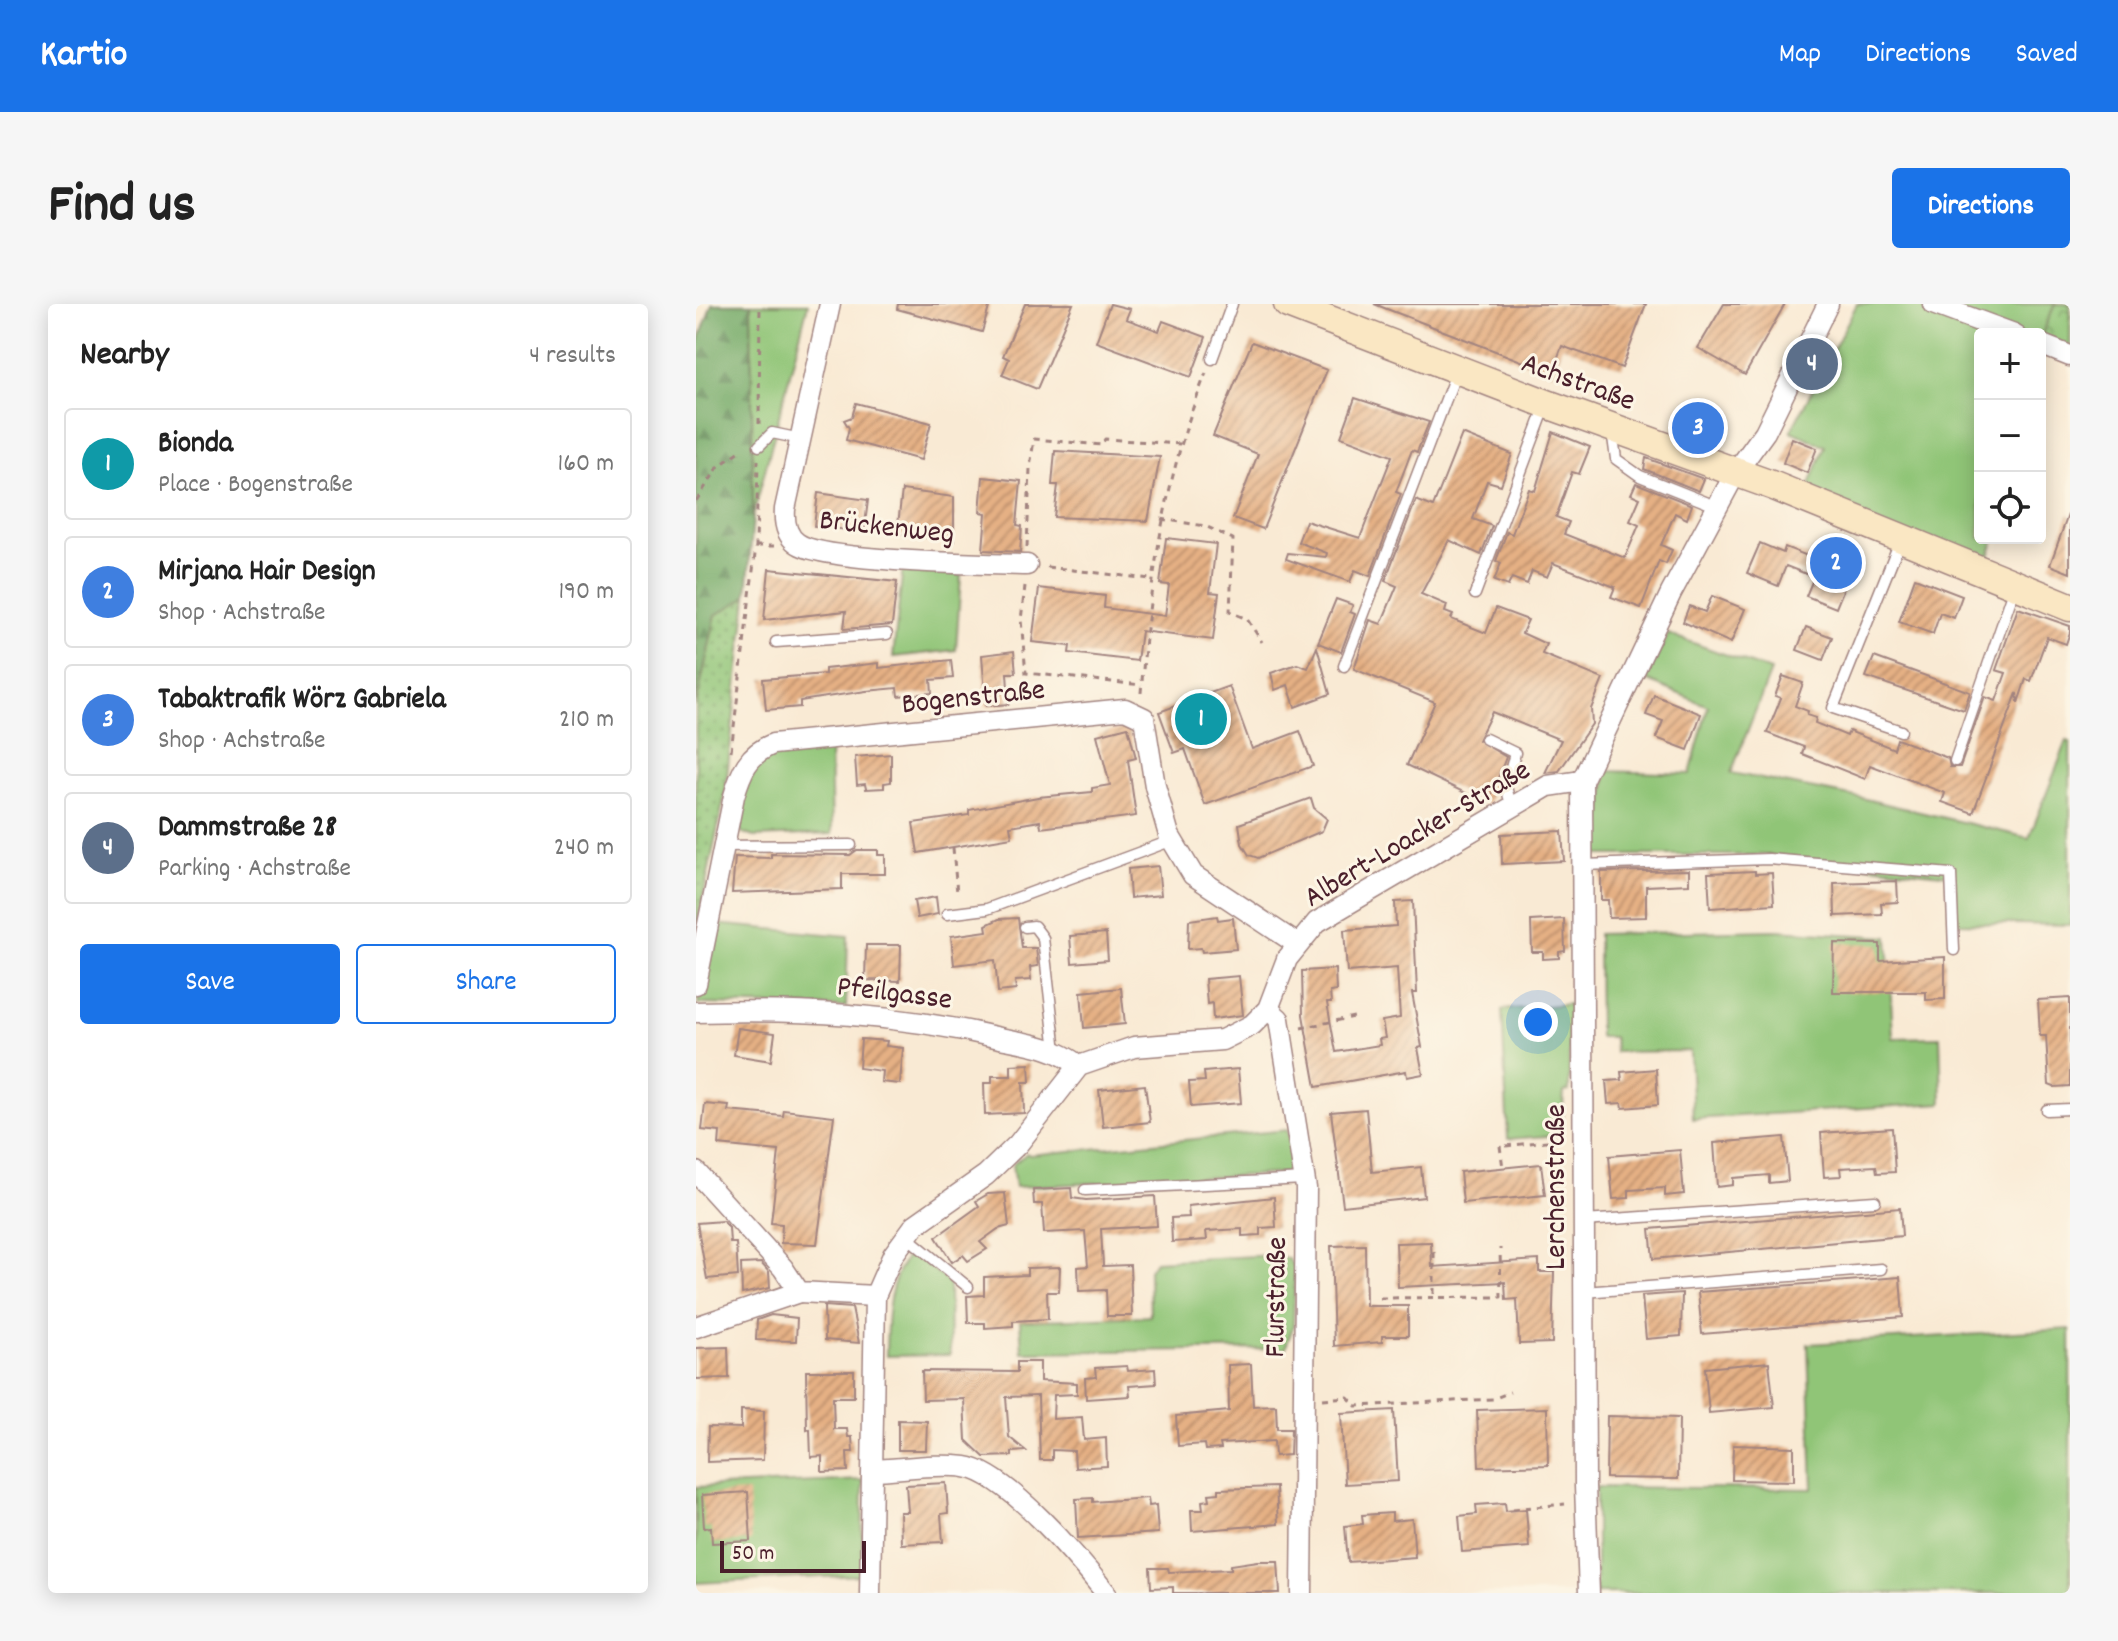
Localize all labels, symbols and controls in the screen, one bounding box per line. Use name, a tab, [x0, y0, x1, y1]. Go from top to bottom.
text: Kartio	[40, 29, 127, 84]
text: Map	[1779, 36, 1821, 76]
text: Directions	[1865, 36, 1971, 76]
text: Saved	[2015, 36, 2078, 76]
text: Find us	[48, 168, 196, 248]
button: Directions	[1892, 168, 2070, 248]
map controls	[1974, 328, 2046, 544]
button: +	[1974, 328, 2046, 400]
text: Nearby	[80, 332, 169, 381]
pin: 4	[1786, 334, 1838, 394]
text: 4 results	[529, 338, 616, 375]
street label: Achstraße	[1514, 344, 1641, 425]
pin: 3	[1672, 398, 1724, 458]
button: −	[1974, 400, 2046, 472]
text: Bionda	[158, 424, 233, 467]
text: 1	[105, 446, 111, 483]
text: 160 m	[558, 446, 614, 483]
text: Place · Bogenstraße	[158, 467, 353, 504]
button: locate	[1974, 472, 2046, 544]
street label: Brückenweg	[817, 501, 956, 558]
pin: 2	[1810, 533, 1862, 593]
text: Mirjana Hair Design	[158, 552, 376, 595]
text: 2	[102, 574, 114, 611]
text: 190 m	[558, 574, 614, 611]
text: Shop · Achstraße	[158, 595, 326, 632]
street label: Bogenstraße	[900, 671, 1047, 728]
text: Tabaktrafik Wörz Gabriela	[158, 680, 446, 723]
pin: 1	[1175, 689, 1227, 749]
text: 3	[102, 702, 114, 739]
text: 210 m	[559, 702, 614, 739]
text: Shop · Achstraße	[158, 723, 326, 760]
street label: Albert-Loacker-Straße	[1297, 751, 1540, 921]
text: Dammstraße 28	[158, 808, 337, 851]
text: 4	[103, 830, 113, 867]
text: 240 m	[554, 830, 614, 867]
text: Parking · Achstraße	[158, 851, 351, 888]
button: Save	[80, 944, 340, 1024]
button: Share	[356, 944, 616, 1024]
street label: Pfeilgasse	[834, 967, 954, 1024]
your location	[1518, 1002, 1558, 1042]
street label: Lerchenstraße	[1537, 1104, 1580, 1270]
street label: Flurstraße	[1256, 1236, 1301, 1358]
scale bar	[720, 1537, 866, 1573]
text: 50 m	[732, 1539, 774, 1570]

